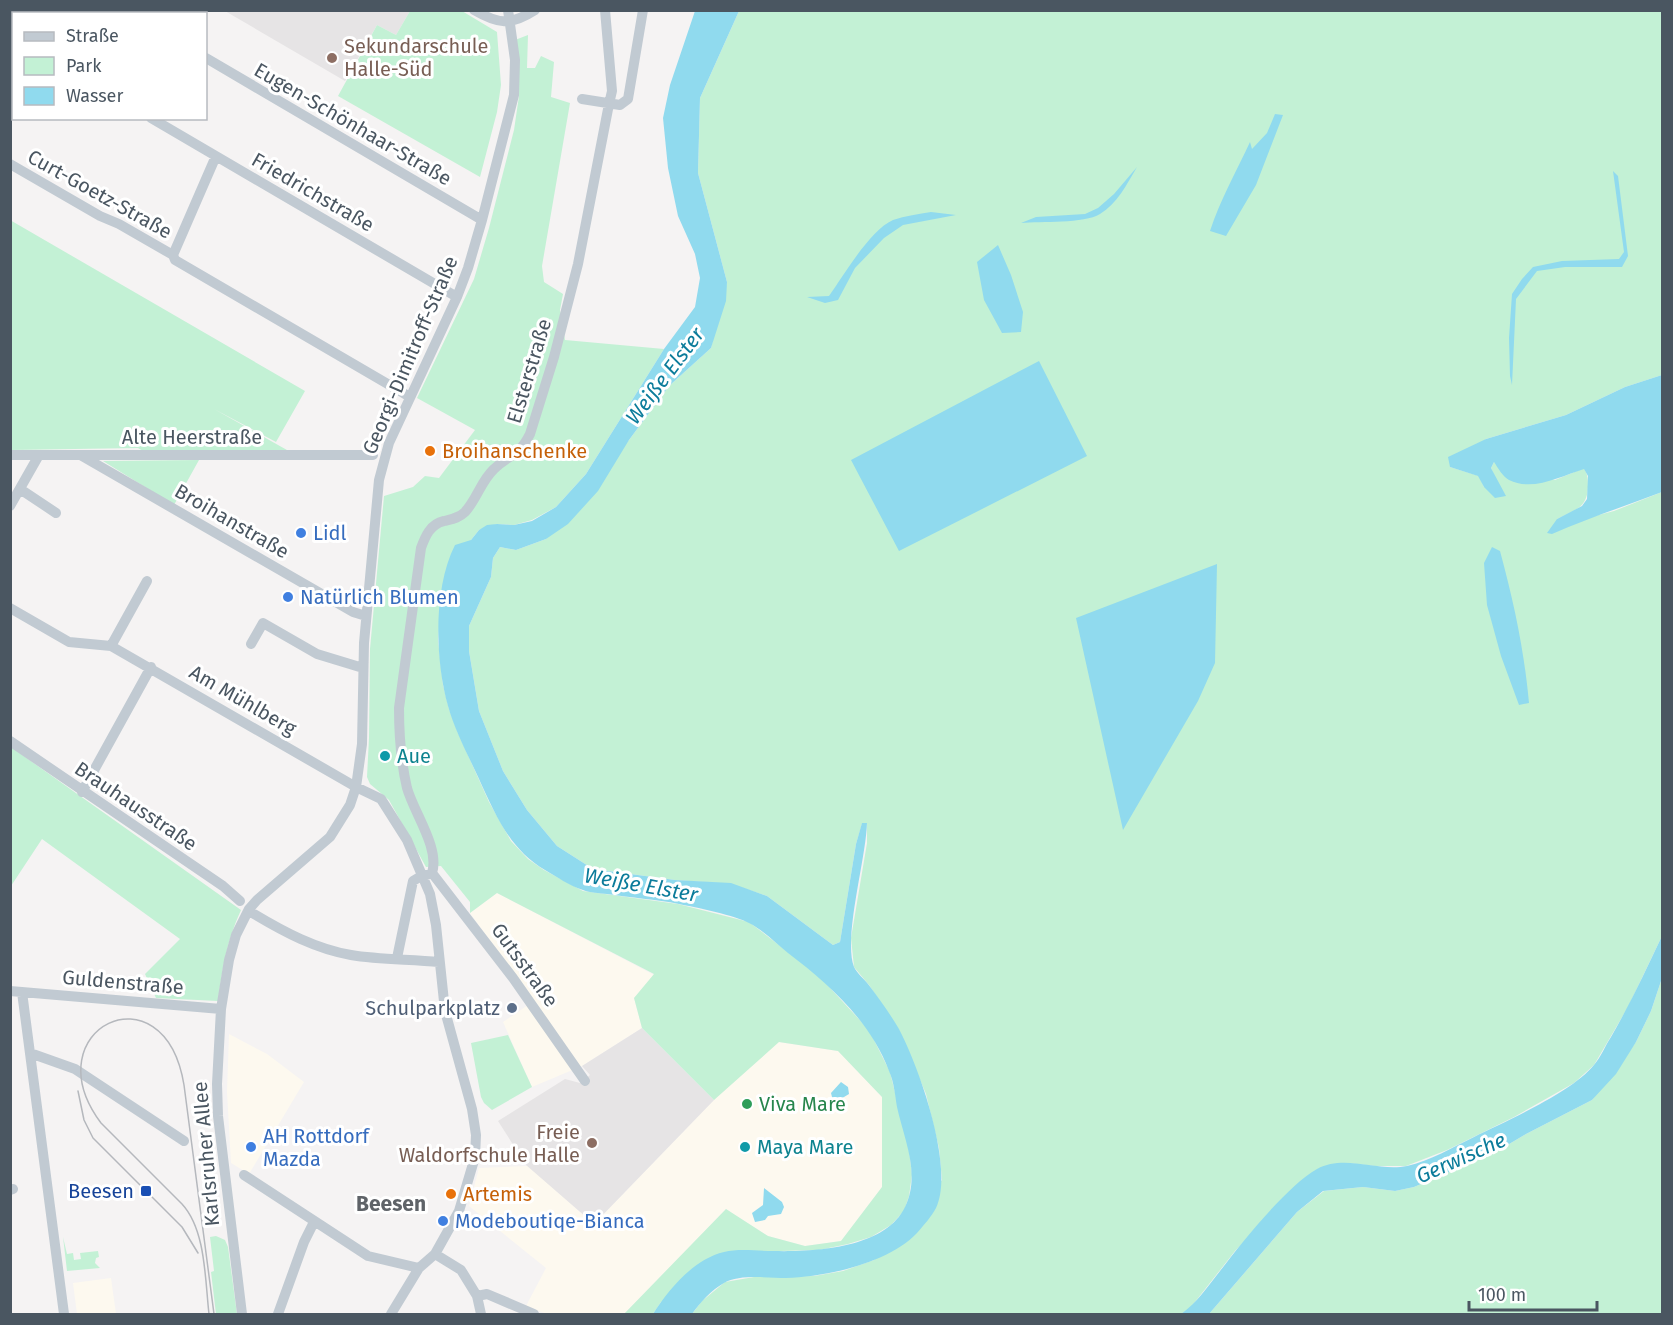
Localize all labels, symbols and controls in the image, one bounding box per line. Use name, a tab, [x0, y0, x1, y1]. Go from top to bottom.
legend	[12, 12, 207, 120]
text: Straße	[66, 25, 119, 47]
place label: Sekundarschule Halle-Süd	[344, 34, 488, 81]
marker: Sekundarschule Halle-Süd	[325, 51, 339, 65]
text: Park	[66, 55, 102, 77]
street label: Eugen-Schönhaar-Straße	[250, 58, 456, 190]
text: Wasser	[66, 85, 123, 107]
street label: Curt-Goetz-Straße	[24, 144, 176, 244]
street label: Friedrichstraße	[248, 147, 378, 237]
street label: Georgi-Dimitroff-Straße	[357, 252, 463, 458]
street label: Elsterstraße	[502, 316, 556, 426]
water label: Weiße Elster	[620, 321, 711, 430]
street label: Alte Heerstraße	[122, 425, 262, 449]
place label: Broihanschenke	[442, 439, 587, 463]
marker: Broihanschenke	[423, 444, 437, 458]
street label: Broihanstraße	[171, 479, 293, 563]
place label: Lidl	[313, 521, 347, 545]
marker: Lidl	[294, 526, 308, 540]
place label: Natürlich Blumen	[300, 585, 459, 609]
marker: Natürlich Blumen	[281, 590, 295, 604]
street label: Am Mühlberg	[185, 660, 301, 741]
place label: Aue	[397, 744, 431, 768]
marker: Aue	[378, 749, 392, 763]
street label: Brauhausstraße	[70, 756, 202, 856]
water label: Weiße Elster	[582, 862, 701, 908]
street label: Gutsstraße	[487, 918, 563, 1012]
street label: Guldenstraße	[61, 965, 185, 999]
place label: Schulparkplatz	[365, 996, 500, 1020]
marker: Schulparkplatz	[505, 1001, 519, 1015]
street label: Karlsruher Allee	[188, 1081, 224, 1227]
place label: Viva Mare	[759, 1092, 846, 1116]
marker: Viva Mare	[740, 1097, 754, 1111]
place label: Freie Waldorfschule Halle	[399, 1120, 580, 1167]
place label: AH Rottdorf Mazda	[263, 1124, 370, 1171]
water label: Gerwische	[1412, 1127, 1510, 1189]
place label: Maya Mare	[757, 1135, 853, 1159]
marker: Freie Waldorfschule Halle	[585, 1136, 599, 1150]
marker: AH Rottdorf Mazda	[244, 1140, 258, 1154]
marker: Maya Mare	[738, 1140, 752, 1154]
place label: Beesen	[68, 1179, 134, 1203]
place label: Artemis	[463, 1182, 532, 1206]
marker: Beesen	[139, 1184, 153, 1198]
marker: Artemis	[444, 1187, 458, 1201]
district label: Beesen	[356, 1191, 426, 1217]
place label: Modeboutiqe-Bianca	[455, 1209, 645, 1233]
marker: Modeboutiqe-Bianca	[436, 1214, 450, 1228]
scale bar	[1469, 1274, 1596, 1312]
text: 100 m	[1478, 1284, 1526, 1306]

